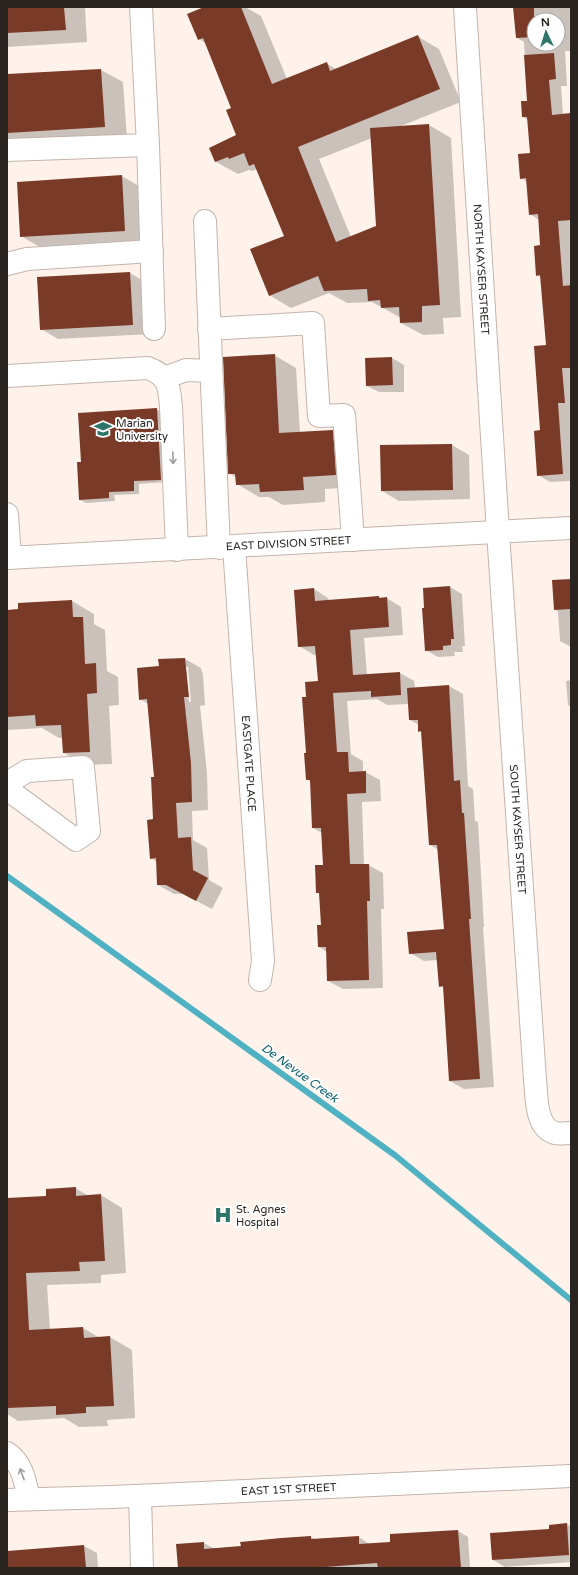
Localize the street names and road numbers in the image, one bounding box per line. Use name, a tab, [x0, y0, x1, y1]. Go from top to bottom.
street label: NORTH KAYSER STREET	[471, 204, 492, 336]
street label: EAST DIVISION STREET	[226, 533, 352, 553]
street label: EASTGATE PLACE	[239, 715, 259, 812]
street label: SOUTH KAYSER STREET	[507, 764, 529, 895]
street label: EAST 1ST STREET	[241, 1480, 337, 1498]

